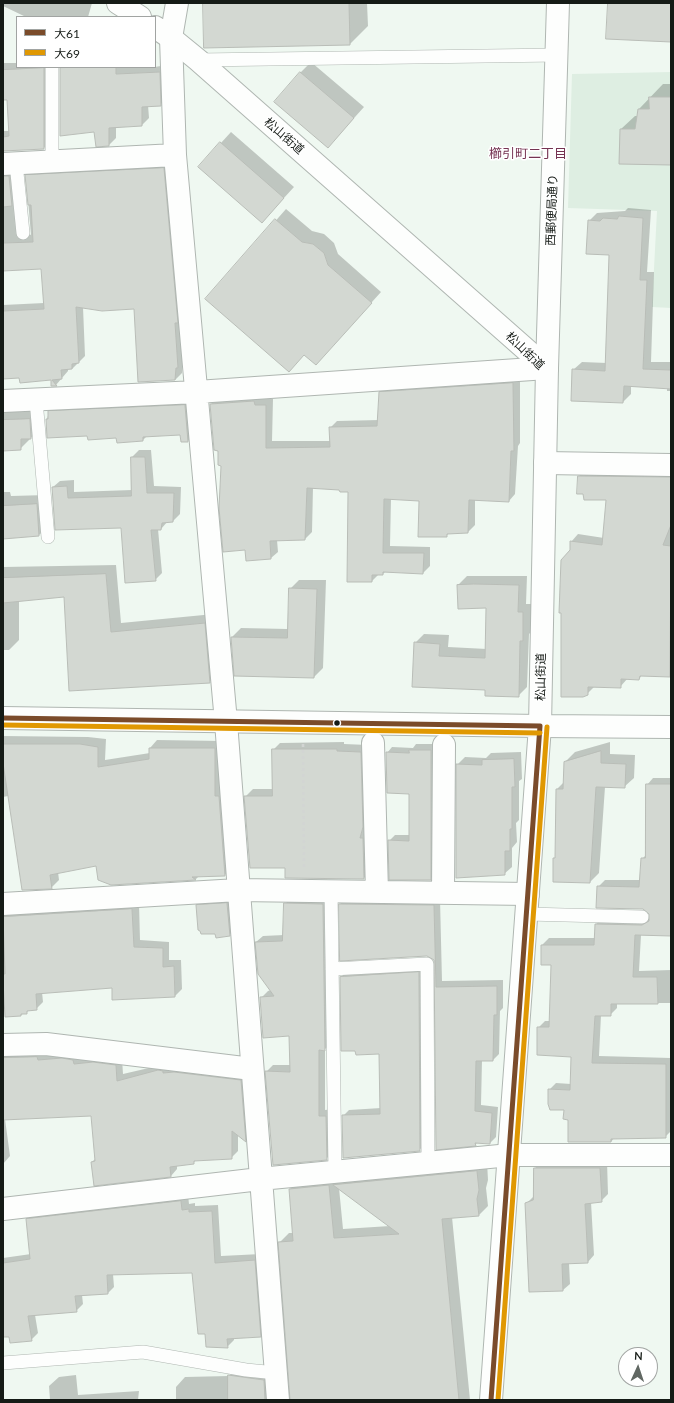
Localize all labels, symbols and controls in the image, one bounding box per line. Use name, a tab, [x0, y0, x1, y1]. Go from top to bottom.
legend	[16, 16, 156, 68]
text: 大61	[54, 26, 80, 41]
text: 大69	[54, 46, 80, 61]
street label: 松山街道	[261, 115, 307, 157]
district label: 櫛引町二丁目	[489, 146, 567, 162]
street label: 西郵便局通り	[544, 174, 560, 246]
street label: 松山街道	[503, 329, 547, 373]
street label: 松山街道	[533, 653, 549, 701]
unlabelled marker	[332, 718, 342, 728]
north arrow	[618, 1347, 658, 1387]
text: N	[634, 1349, 643, 1362]

